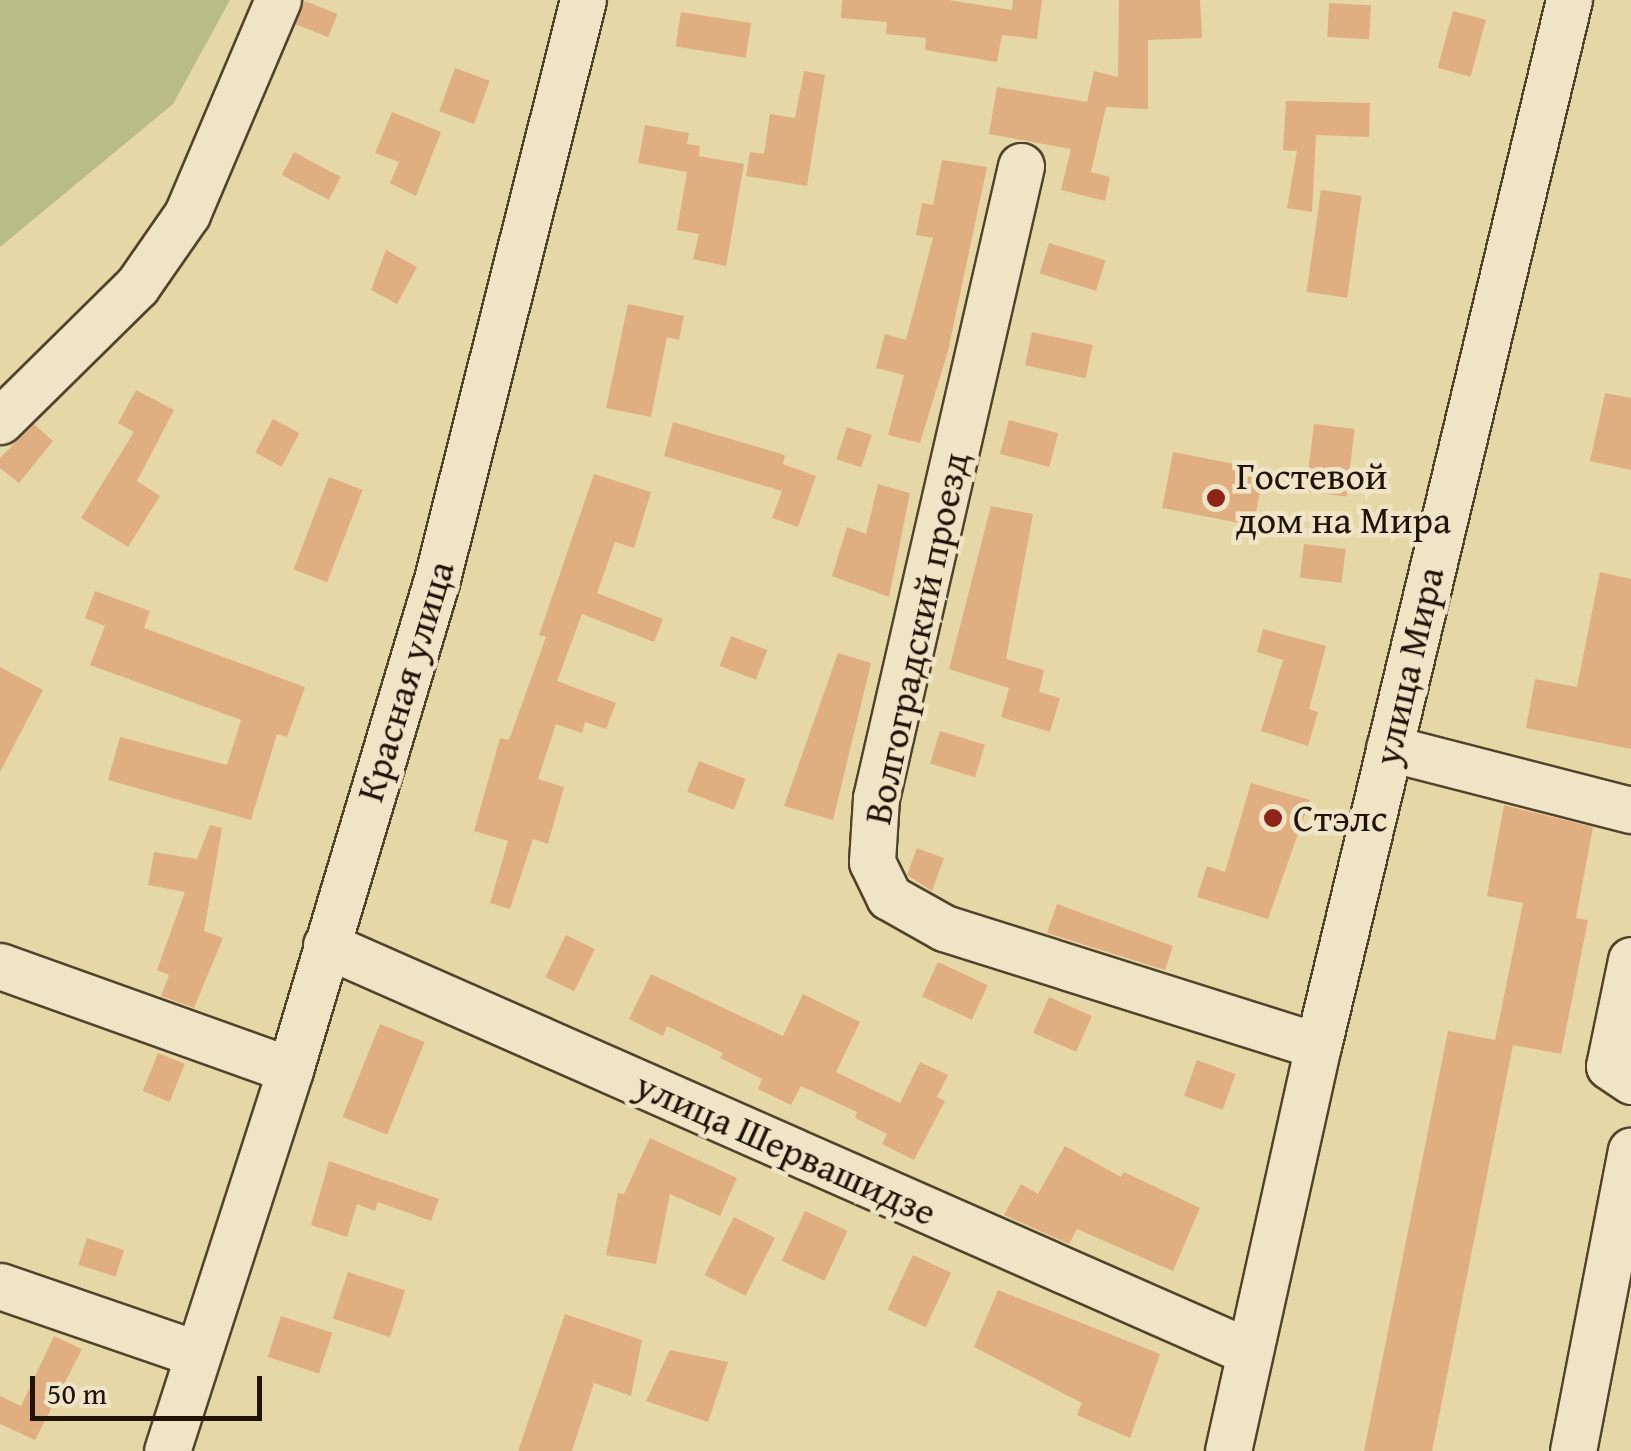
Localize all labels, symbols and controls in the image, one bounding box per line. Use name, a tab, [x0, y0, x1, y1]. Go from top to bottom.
street label: Волгоградский проезд	[854, 448, 978, 828]
place label: Гостевой дом на Мира	[1236, 453, 1451, 542]
marker: Гостевой дом на Мира	[1205, 487, 1227, 509]
street label: Красная улица	[347, 555, 463, 807]
street label: улица Мира	[1363, 562, 1453, 770]
place label: Стэлс	[1293, 795, 1388, 841]
marker: Стэлс	[1262, 807, 1284, 829]
street label: улица Шервашидзе	[629, 1061, 943, 1235]
scale bar	[35, 1356, 268, 1418]
text: 50 m	[47, 1371, 107, 1415]

